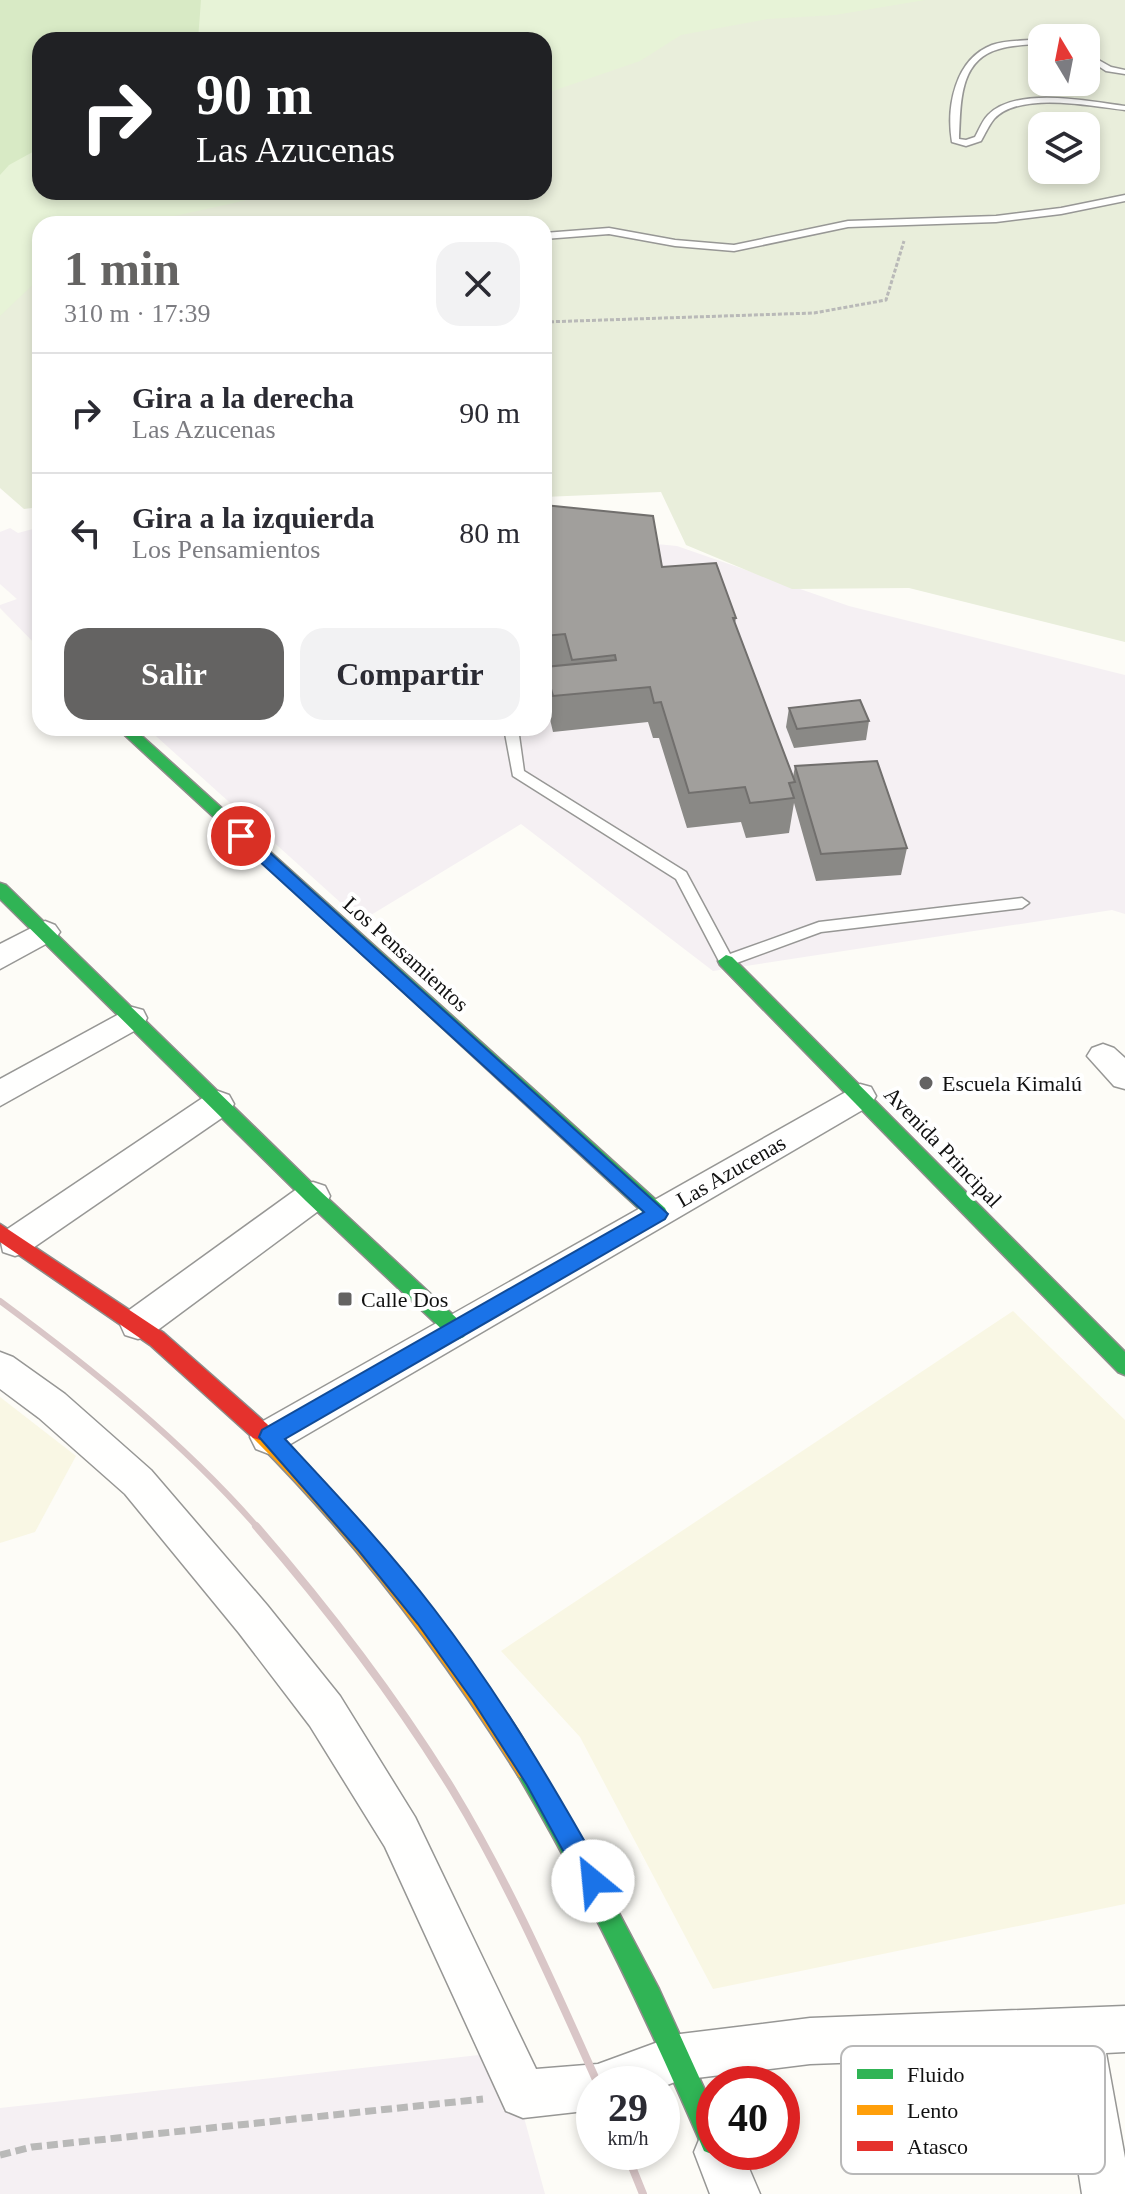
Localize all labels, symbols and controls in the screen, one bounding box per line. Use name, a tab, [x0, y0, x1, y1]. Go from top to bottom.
north arrow	[1028, 24, 1100, 96]
map controls	[1028, 24, 1100, 184]
icon: right	[64, 64, 168, 168]
text: 90 m	[196, 64, 313, 126]
button: layers	[1028, 112, 1100, 184]
text: Las Azucenas	[196, 130, 395, 170]
text: 1 min	[64, 242, 180, 295]
button: close	[436, 242, 520, 326]
text: 310 m · 17:39	[64, 299, 211, 328]
text: Gira a la derecha	[132, 381, 354, 414]
icon: right	[64, 391, 108, 435]
text: 90 m	[459, 396, 520, 429]
text: Las Azucenas	[132, 415, 276, 444]
text: Gira a la izquierda	[132, 501, 375, 534]
icon: left	[64, 511, 108, 555]
text: 80 m	[459, 516, 520, 549]
text: Los Pensamientos	[132, 535, 321, 564]
button: Salir	[64, 628, 284, 720]
button: Compartir	[300, 628, 520, 720]
pin	[207, 802, 275, 870]
icon: arrive	[219, 814, 263, 858]
street label: Los Pensamientos	[338, 891, 474, 1017]
place label: Escuela Kimalú	[942, 1071, 1082, 1096]
marker: Escuela Kimalú	[917, 1074, 935, 1092]
street label: Avenida Principal	[879, 1082, 1007, 1212]
street label: Las Azucenas	[672, 1130, 790, 1212]
place label: Calle Dos	[361, 1287, 448, 1312]
marker: Calle Dos	[336, 1290, 354, 1308]
position arrow	[551, 1839, 635, 1923]
legend	[841, 2046, 1105, 2174]
text: Fluido	[907, 2062, 964, 2087]
speed limit sign: 40	[696, 2066, 800, 2170]
text: 29	[608, 2085, 648, 2130]
text: Lento	[907, 2098, 958, 2123]
text: km/h	[607, 2127, 649, 2149]
text: Atasco	[907, 2134, 968, 2159]

